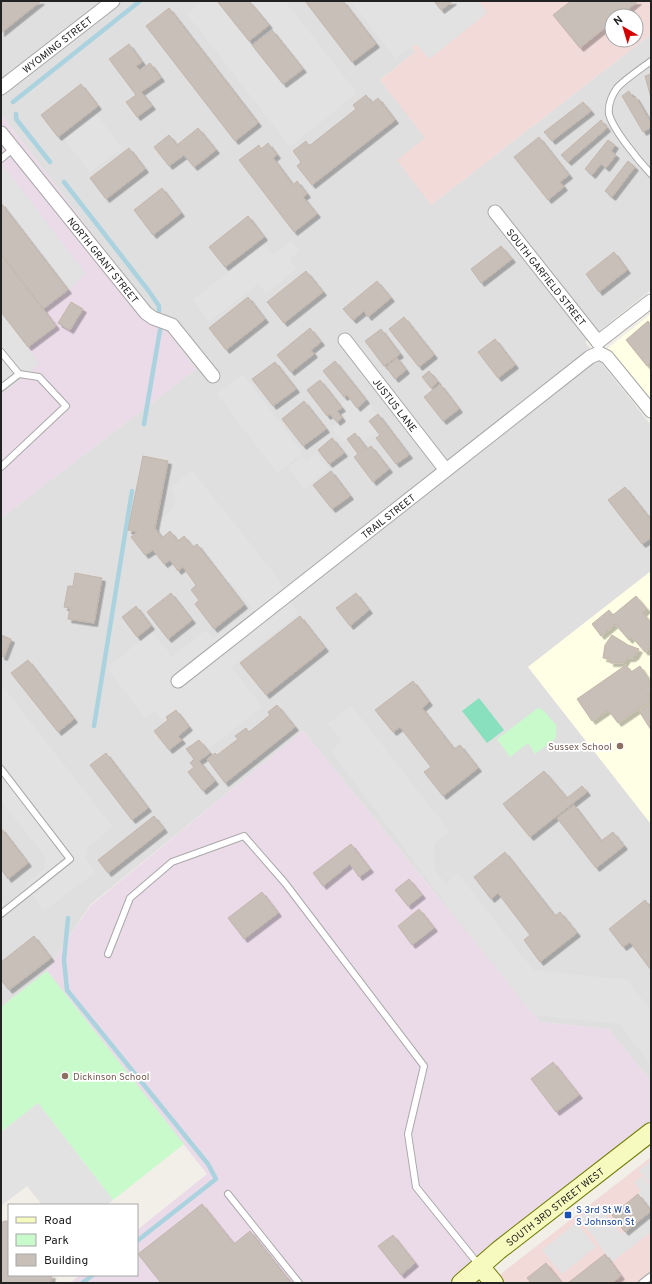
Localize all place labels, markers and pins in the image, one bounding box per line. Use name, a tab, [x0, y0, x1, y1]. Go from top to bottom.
place label: Sussex School	[548, 741, 612, 754]
marker: Sussex School	[615, 741, 625, 751]
marker: Dickinson School	[60, 1071, 70, 1081]
place label: Dickinson School	[73, 1071, 149, 1084]
place label: S 3rd St W & S Johnson St	[576, 1204, 635, 1229]
marker: S 3rd St W & S Johnson St	[563, 1210, 573, 1220]

